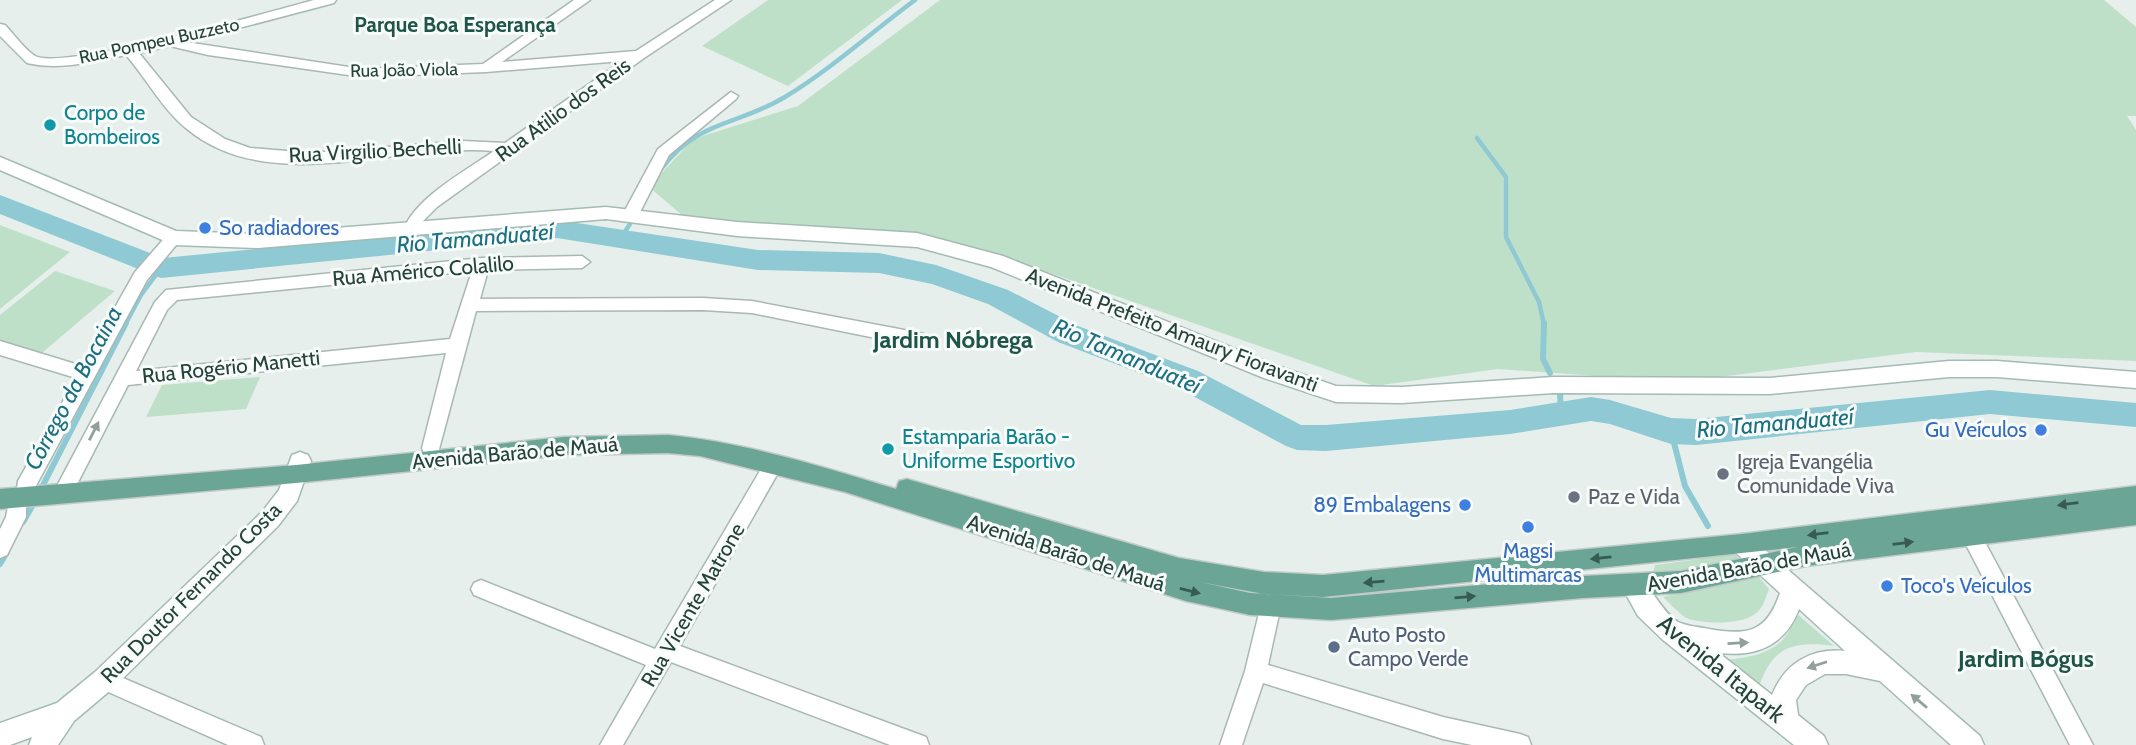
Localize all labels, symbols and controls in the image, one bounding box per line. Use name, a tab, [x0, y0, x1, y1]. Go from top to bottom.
district label: Parque Boa Esperança	[354, 12, 556, 37]
street label: Rua Pompeu Buzzeto	[77, 13, 241, 69]
street label: Rua Atilio dos Reis	[490, 52, 635, 167]
street label: Rua João Viola	[350, 58, 459, 82]
place label: Corpo de Bombeiros	[64, 100, 160, 149]
marker: Corpo de Bombeiros	[42, 117, 58, 133]
street label: Rua Virgilio Bechelli	[288, 133, 462, 168]
place label: So radiadores	[219, 215, 340, 240]
water label: Rio Tamanduateí	[395, 217, 557, 259]
marker: So radiadores	[197, 220, 213, 236]
street label: Rua Américo Colalilo	[331, 250, 515, 291]
street label: Avenida Prefeito Amaury Fioravanti	[1023, 262, 1322, 397]
water label: Córrego da Bocaina	[18, 301, 128, 475]
water label: Rio Tamanduateí	[1049, 312, 1207, 400]
district label: Jardim Nóbrega	[872, 325, 1033, 354]
street label: Rua Rogério Manetti	[141, 345, 321, 388]
water label: Rio Tamanduateí	[1695, 402, 1857, 444]
place label: Gu Veículos	[1925, 417, 2027, 442]
one-way arrow	[88, 421, 99, 441]
marker: Gu Veículos	[2033, 422, 2049, 438]
place label: Estamparia Barão - Uniforme Esportivo	[902, 424, 1075, 473]
street label: Avenida Barão de Mauá	[411, 431, 619, 474]
marker: Estamparia Barão - Uniforme Esportivo	[880, 441, 896, 457]
place label: Igreja Evangélia Comunidade Viva	[1737, 449, 1894, 498]
marker: Igreja Evangélia Comunidade Viva	[1715, 466, 1731, 482]
place label: Paz e Vida	[1588, 484, 1680, 509]
marker: Paz e Vida	[1566, 489, 1582, 505]
place label: 89 Embalagens	[1313, 492, 1451, 517]
street label: Rua Doutor Fernando Costa	[95, 497, 286, 688]
marker: 89 Embalagens	[1457, 497, 1473, 513]
one-way arrow	[2057, 498, 2079, 509]
street label: Avenida Barão de Mauá	[964, 509, 1168, 596]
street label: Rua Vicente Matrone	[636, 518, 750, 691]
marker: Magsi Multimarcas	[1520, 519, 1536, 535]
one-way arrow	[1807, 529, 1829, 540]
street label: Avenida Barão de Mauá	[1645, 536, 1853, 597]
place label: Magsi Multimarcas	[1474, 538, 1582, 587]
one-way arrow	[1892, 538, 1914, 549]
one-way arrow	[1590, 553, 1612, 564]
place label: Toco's Veículos	[1901, 573, 2032, 598]
one-way arrow	[1363, 577, 1385, 588]
marker: Toco's Veículos	[1879, 578, 1895, 594]
one-way arrow	[1179, 586, 1201, 597]
one-way arrow	[1454, 591, 1476, 602]
street label: Avenida Itapark	[1652, 608, 1791, 729]
place label: Auto Posto Campo Verde	[1348, 622, 1469, 671]
one-way arrow	[1727, 638, 1749, 649]
marker: Auto Posto Campo Verde	[1326, 639, 1342, 655]
district label: Jardim Bógus	[1957, 644, 2094, 673]
one-way arrow	[1807, 660, 1828, 670]
one-way arrow	[1911, 694, 1928, 709]

